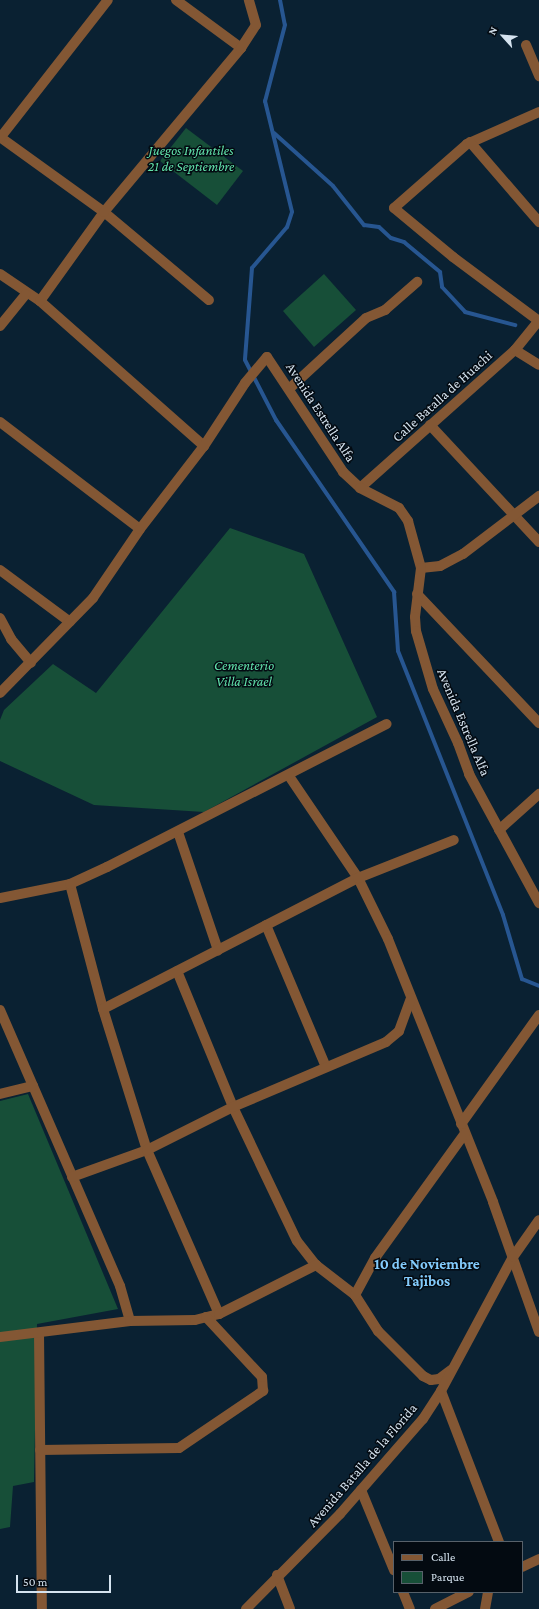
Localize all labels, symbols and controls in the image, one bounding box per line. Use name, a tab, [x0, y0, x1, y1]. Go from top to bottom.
north arrow	[483, 16, 523, 56]
text: N	[485, 24, 499, 37]
park label: Juegos Infantiles 21 de Septiembre	[148, 142, 234, 174]
street label: Calle Batalla de Huachi	[389, 347, 495, 445]
street label: Avenida Estrella Alfa	[283, 359, 359, 465]
park label: Cementerio Villa Israel	[214, 657, 274, 690]
street label: Avenida Estrella Alfa	[434, 666, 494, 778]
district label: 10 de Noviembre Tajibos	[374, 1255, 480, 1290]
street label: Avenida Batalla de la Florida	[304, 1400, 420, 1530]
legend	[393, 1541, 523, 1593]
text: Calle	[431, 1550, 455, 1564]
scale bar	[18, 1567, 113, 1593]
text: Parque	[431, 1570, 464, 1584]
text: 50 m	[23, 1575, 47, 1589]

